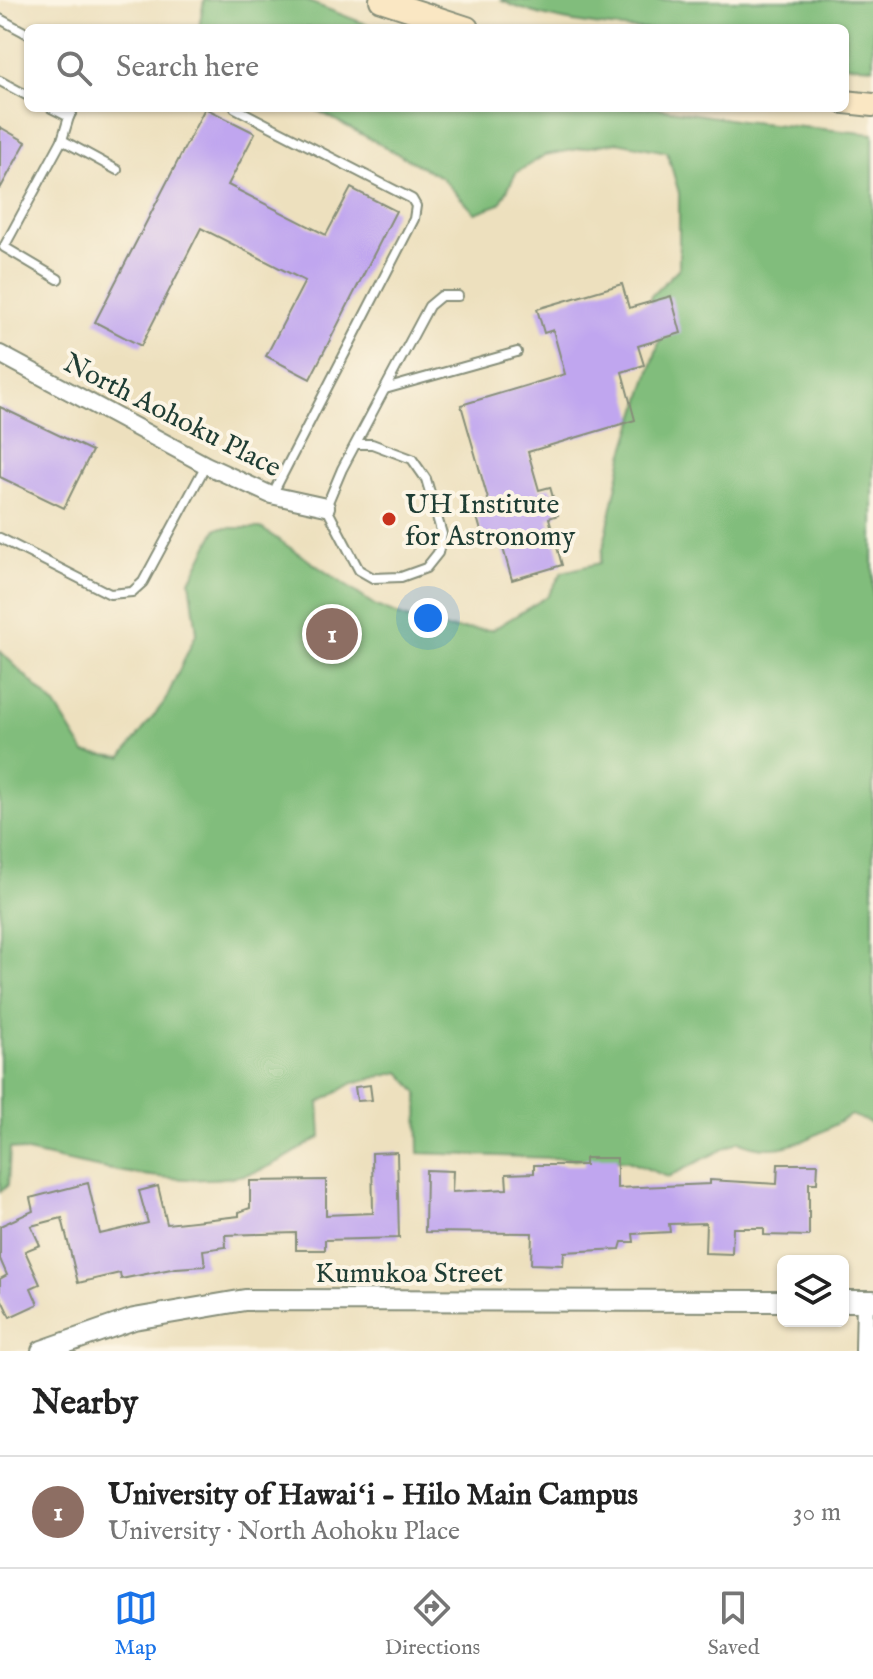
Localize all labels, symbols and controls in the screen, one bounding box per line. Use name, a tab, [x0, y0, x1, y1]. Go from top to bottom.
search box	[24, 24, 849, 112]
icon: search	[52, 46, 96, 90]
text: Search here	[116, 49, 259, 87]
street label: North Aohoku Place	[57, 346, 287, 486]
place label: UH Institute for Astronomy	[405, 488, 575, 555]
marker: UH Institute for Astronomy	[380, 510, 398, 528]
your location	[408, 598, 448, 638]
pin: 1	[306, 604, 358, 664]
map controls	[777, 1255, 849, 1327]
button: layers	[777, 1255, 849, 1327]
street label: Kumukoa Street	[315, 1257, 503, 1292]
text: Nearby	[32, 1382, 138, 1425]
text: University of Hawaiʻi - Hilo Main Campus	[108, 1477, 638, 1515]
text: 1	[53, 1496, 63, 1529]
text: 30 m	[793, 1496, 841, 1529]
text: University · North Aohoku Place	[108, 1515, 460, 1548]
tab: Map	[114, 1586, 158, 1662]
tab: Directions	[385, 1586, 480, 1662]
tab: Saved	[707, 1586, 759, 1662]

